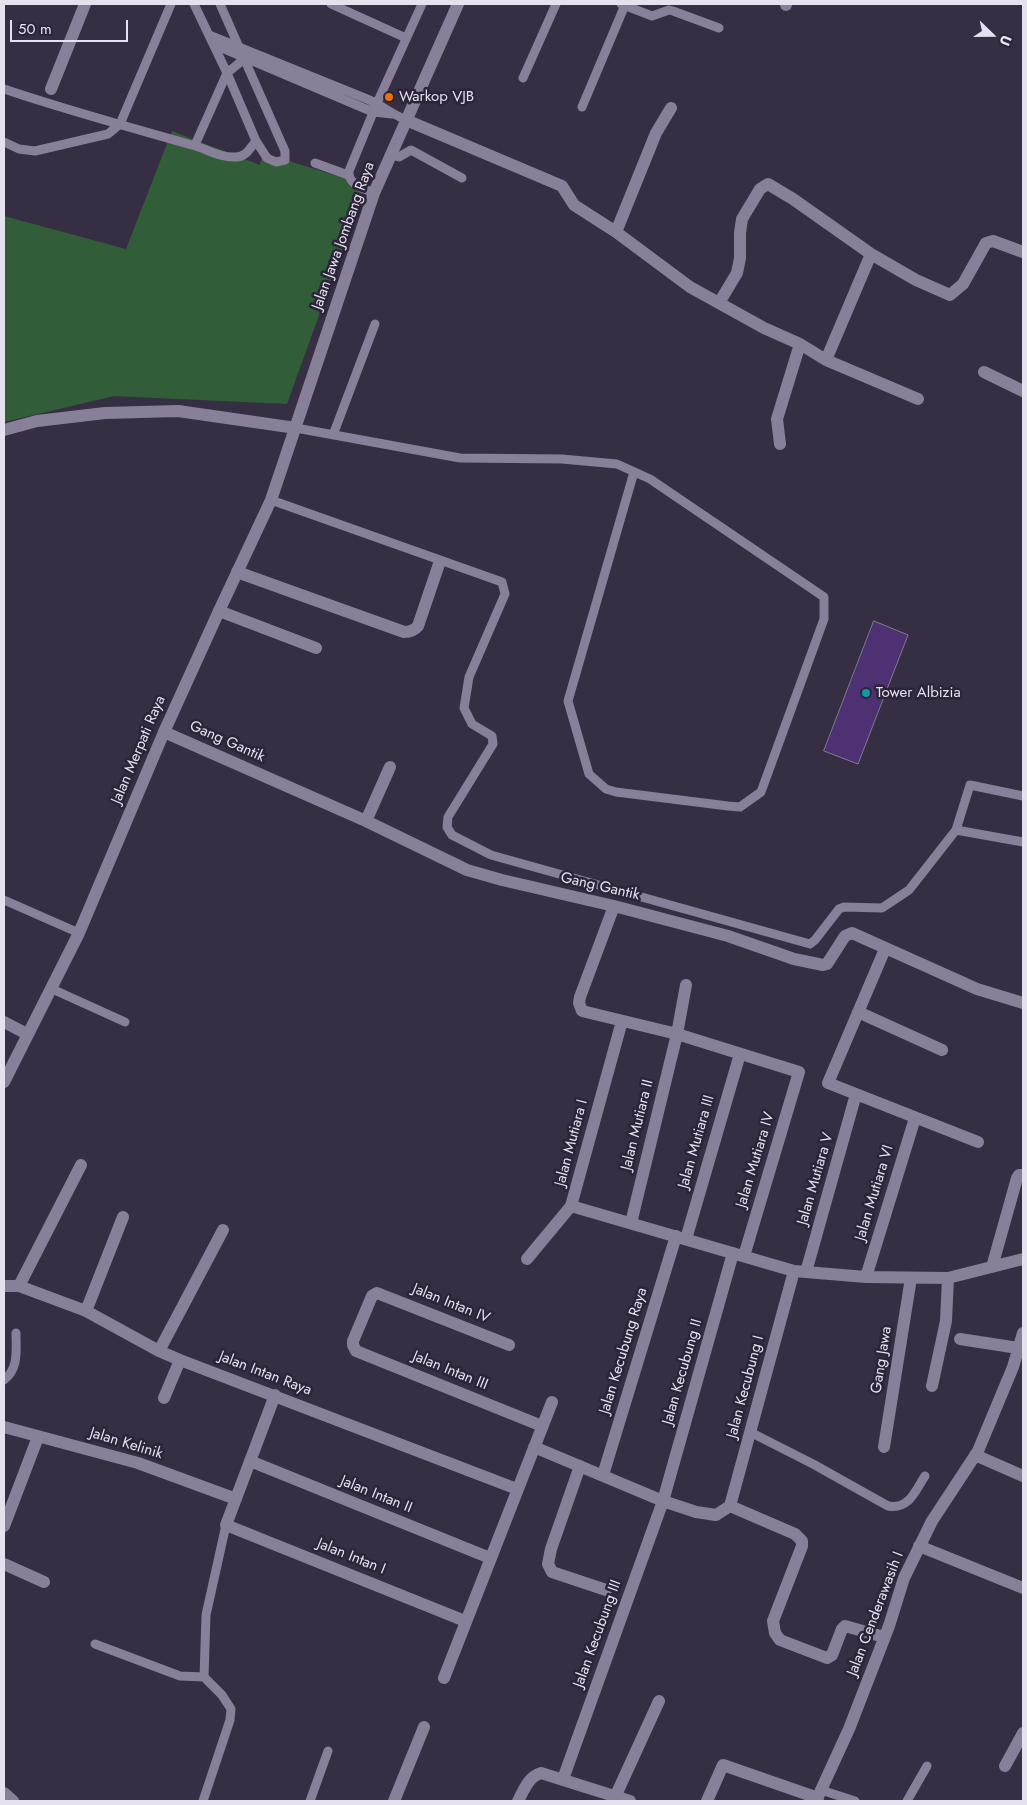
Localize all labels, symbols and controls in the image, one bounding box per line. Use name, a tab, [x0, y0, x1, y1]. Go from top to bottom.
scale bar	[12, 10, 130, 42]
north arrow	[967, 10, 1017, 60]
text: 50 m	[18, 18, 52, 40]
text: U	[995, 32, 1017, 49]
place label: Warkop VJB	[399, 88, 474, 106]
marker: Warkop VJB	[383, 91, 395, 103]
street label: Jalan Jawa Jombang Raya	[309, 160, 379, 312]
place label: Tower Albizia	[876, 684, 961, 702]
marker: Tower Albizia	[860, 687, 872, 699]
street label: Jalan Merpati Raya	[108, 693, 170, 807]
street label: Gang Gantik	[187, 717, 267, 767]
street label: Gang Gantik	[559, 869, 641, 905]
street label: Jalan Mutiara II	[618, 1078, 658, 1172]
street label: Jalan Mutiara III	[675, 1093, 719, 1191]
street label: Jalan Mutiara I	[552, 1098, 592, 1188]
street label: Jalan Mutiara IV	[733, 1110, 779, 1210]
street label: Jalan Mutiara V	[794, 1131, 838, 1227]
street label: Jalan Mutiara VI	[852, 1143, 898, 1243]
street label: Jalan Intan IV	[410, 1280, 492, 1328]
street label: Jalan Kecubung Raya	[596, 1286, 652, 1416]
street label: Jalan Kecubung II	[659, 1317, 707, 1427]
street label: Gang Jawa	[868, 1325, 896, 1395]
street label: Jalan Kecubung I	[724, 1334, 768, 1440]
street label: Jalan Intan Raya	[216, 1348, 314, 1400]
street label: Jalan Intan III	[410, 1348, 490, 1394]
street label: Jalan Kelinik	[87, 1424, 165, 1464]
street label: Jalan Intan II	[337, 1472, 415, 1518]
street label: Jalan Intan I	[314, 1535, 388, 1579]
street label: Jalan Cenderawasih I	[844, 1549, 908, 1679]
street label: Jalan Kecubung III	[570, 1578, 626, 1690]

